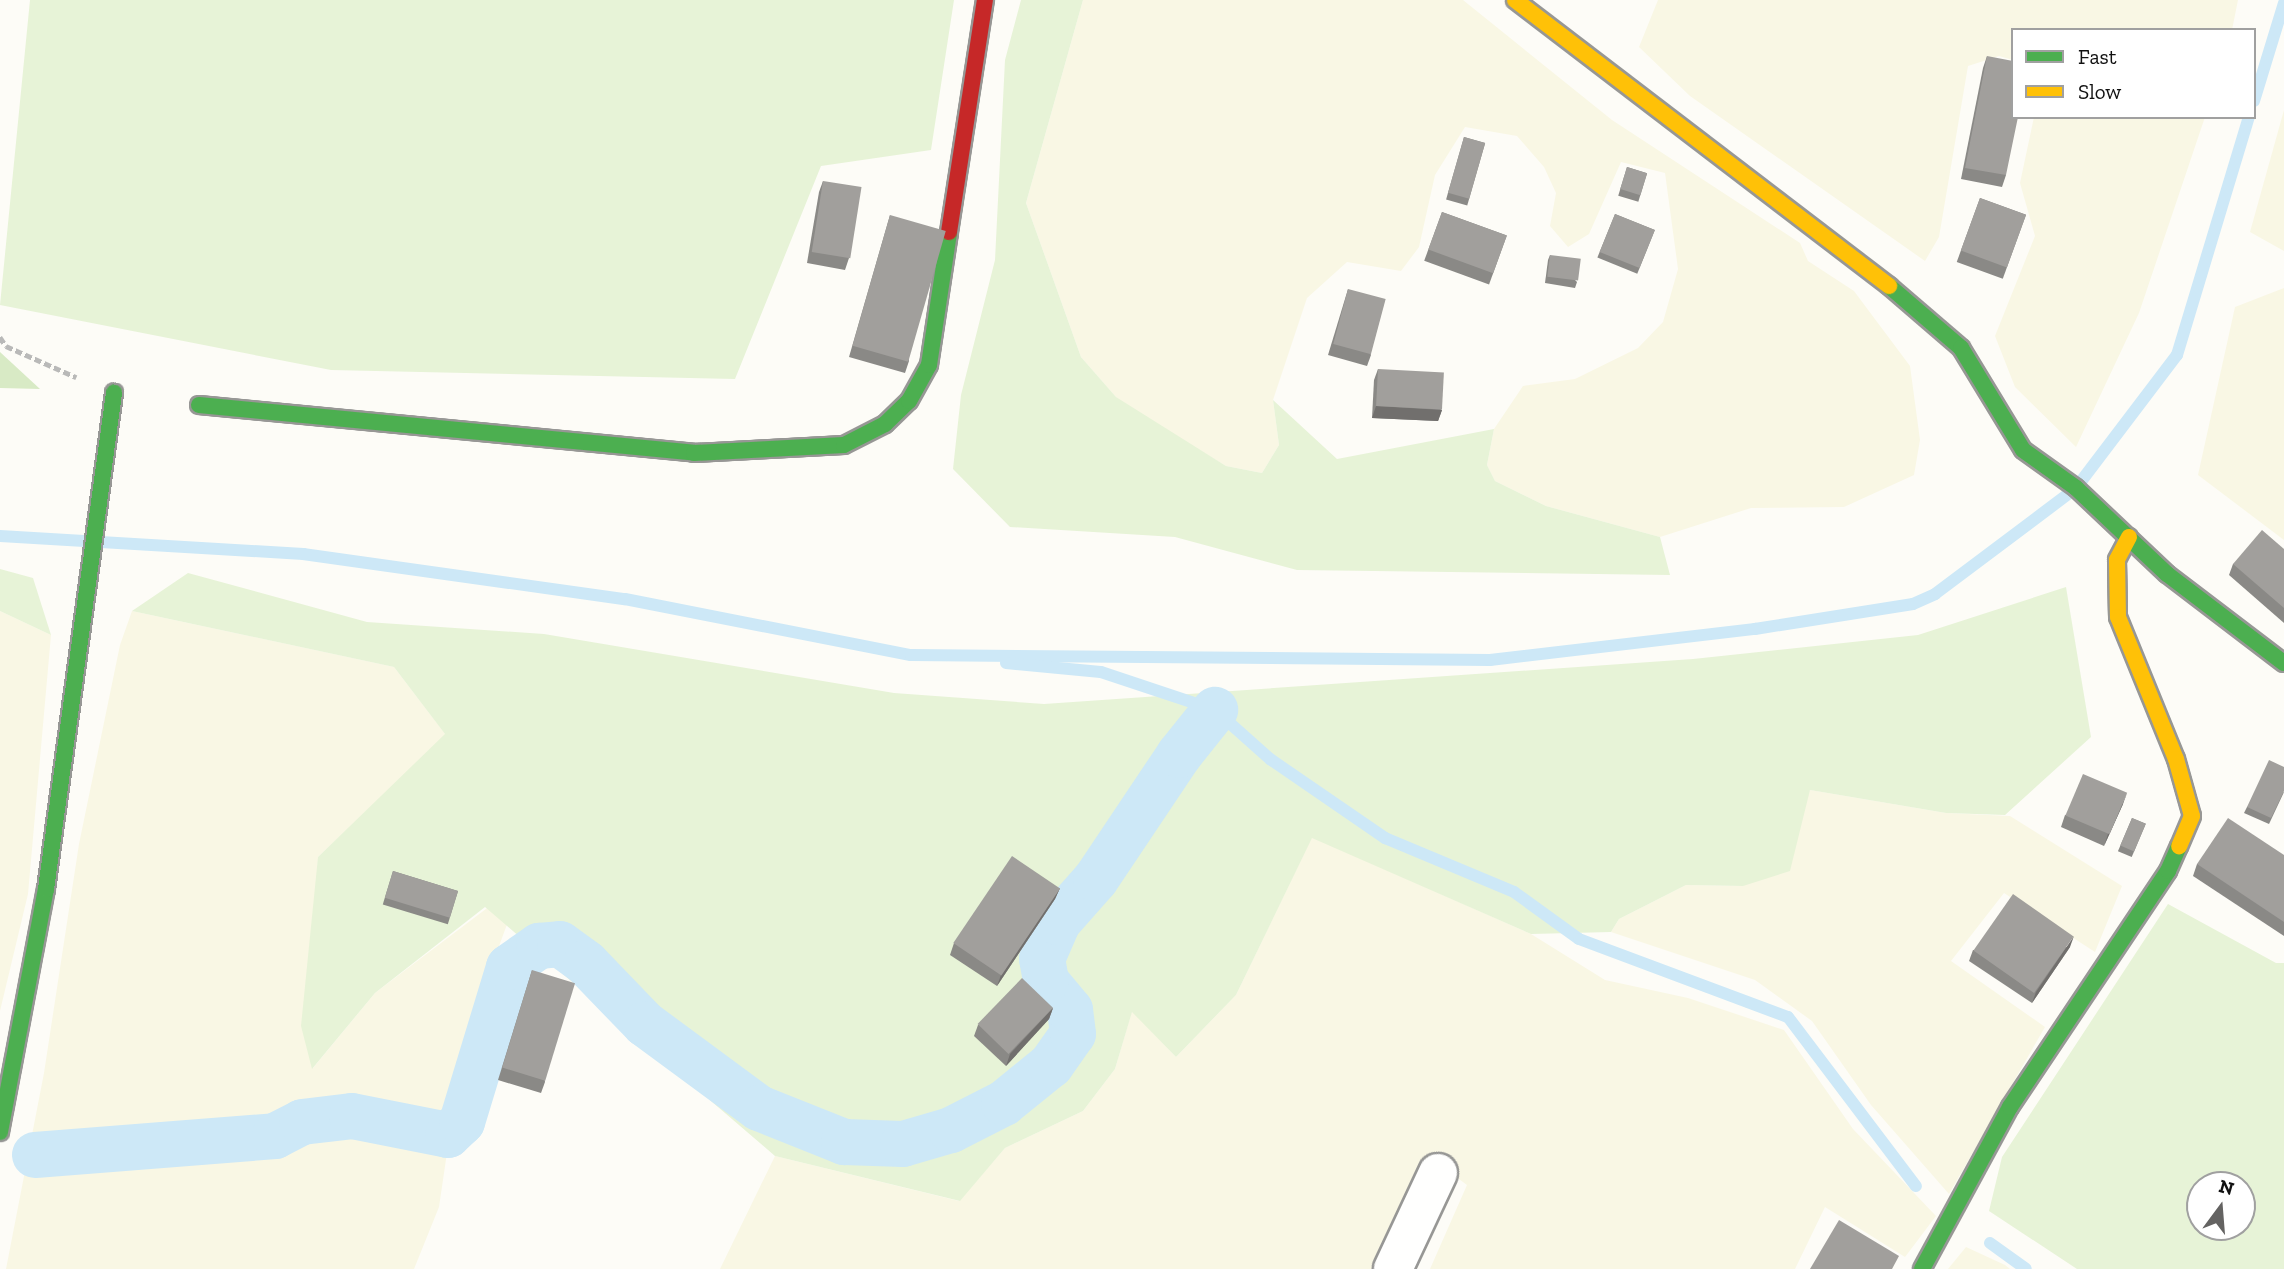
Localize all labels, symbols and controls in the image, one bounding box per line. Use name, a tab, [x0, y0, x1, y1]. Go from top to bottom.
legend	[2011, 28, 2256, 119]
text: Fast	[2078, 44, 2117, 69]
text: Slow	[2078, 79, 2121, 104]
north arrow	[2186, 1171, 2256, 1241]
text: N	[2216, 1174, 2236, 1200]

